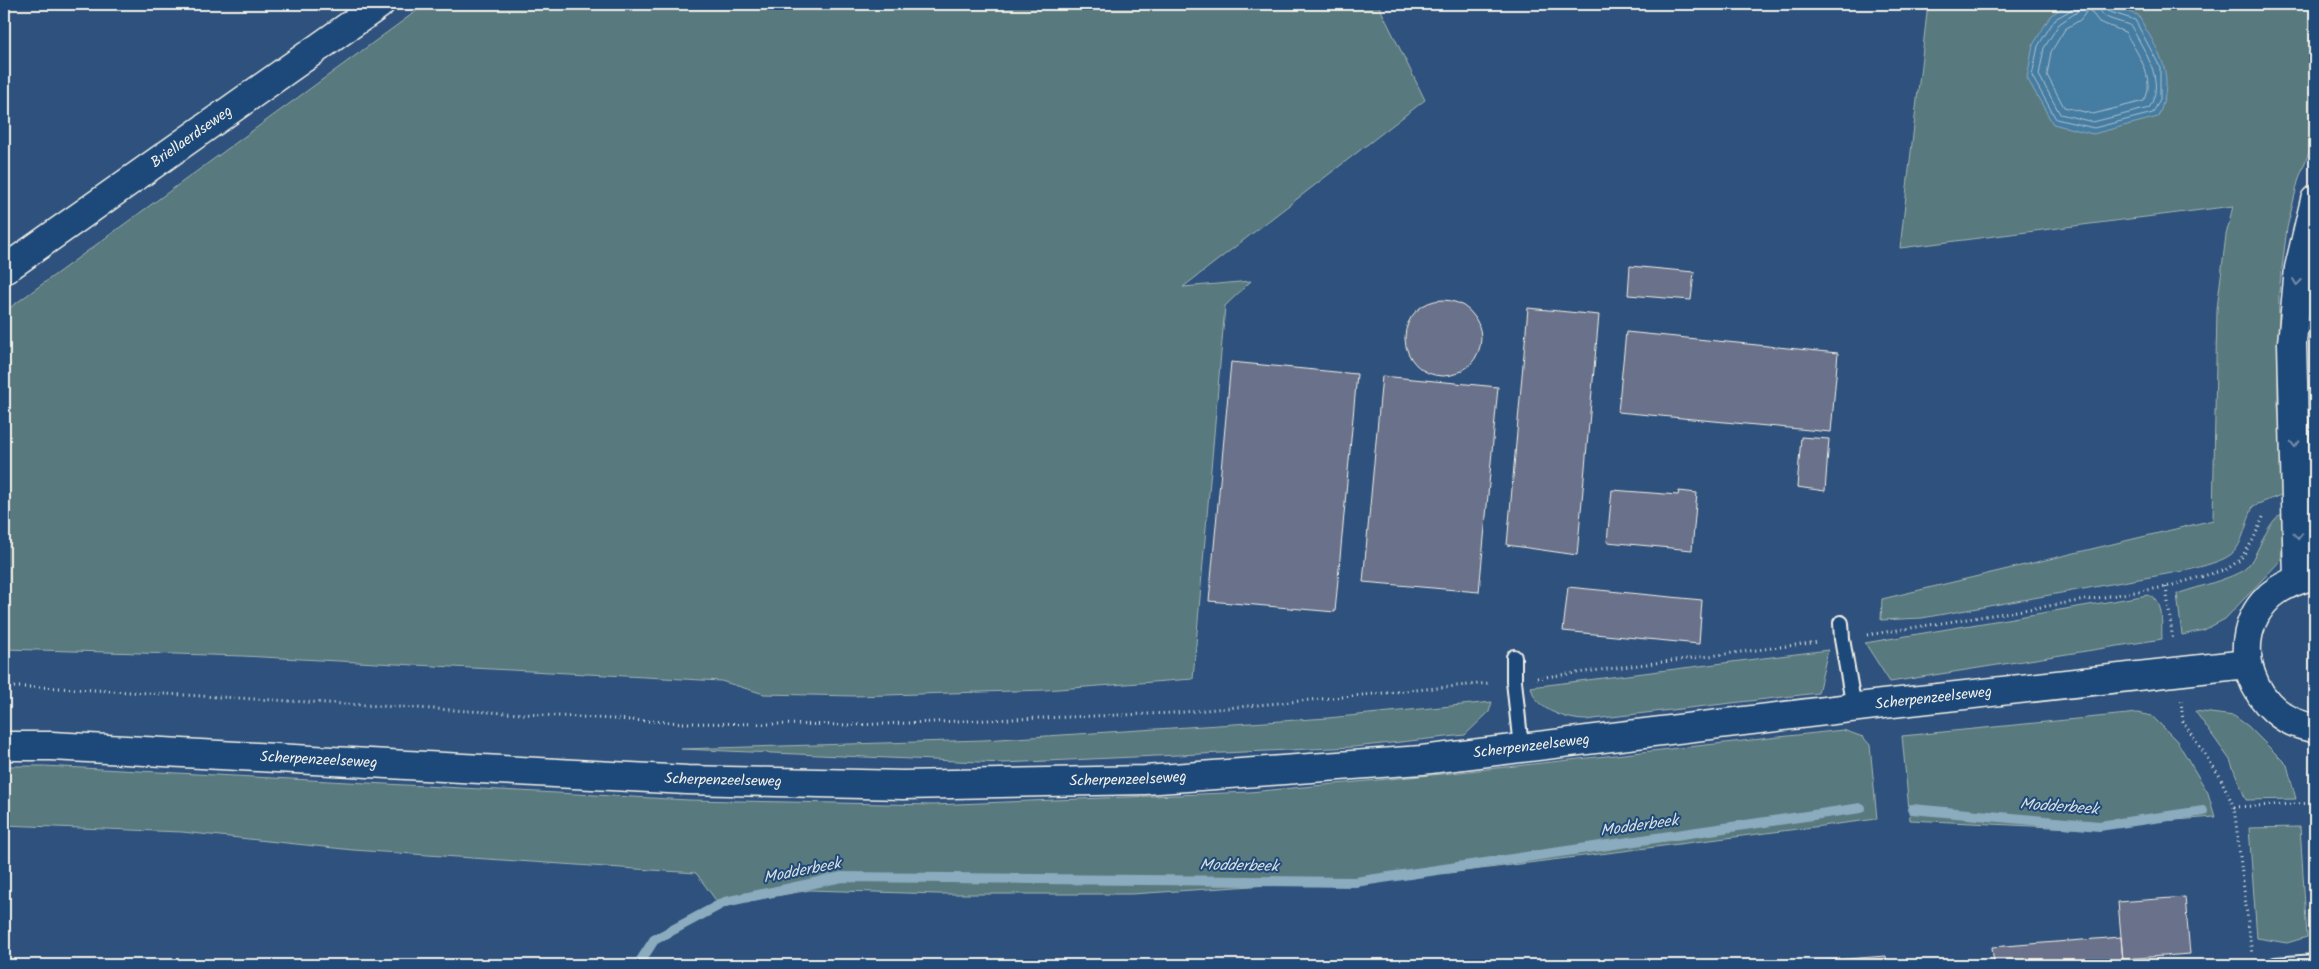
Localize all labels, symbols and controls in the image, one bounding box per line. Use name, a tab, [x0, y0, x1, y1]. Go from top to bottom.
street label: Briellaerdseweg	[146, 100, 238, 175]
one-way arrow	[2292, 278, 2303, 286]
one-way arrow	[2290, 440, 2301, 448]
one-way arrow	[2293, 532, 2303, 540]
street label: Scherpenzeelseweg	[1874, 680, 1993, 717]
street label: Scherpenzeelseweg	[1472, 728, 1591, 766]
street label: Scherpenzeelseweg	[259, 745, 378, 775]
street label: Scherpenzeelseweg	[1069, 765, 1187, 794]
street label: Scherpenzeelseweg	[664, 767, 782, 794]
water label: Modderbeek	[2019, 792, 2102, 822]
water label: Modderbeek	[1598, 808, 1682, 844]
water label: Modderbeek	[761, 851, 845, 891]
water label: Modderbeek	[1199, 853, 1281, 879]

